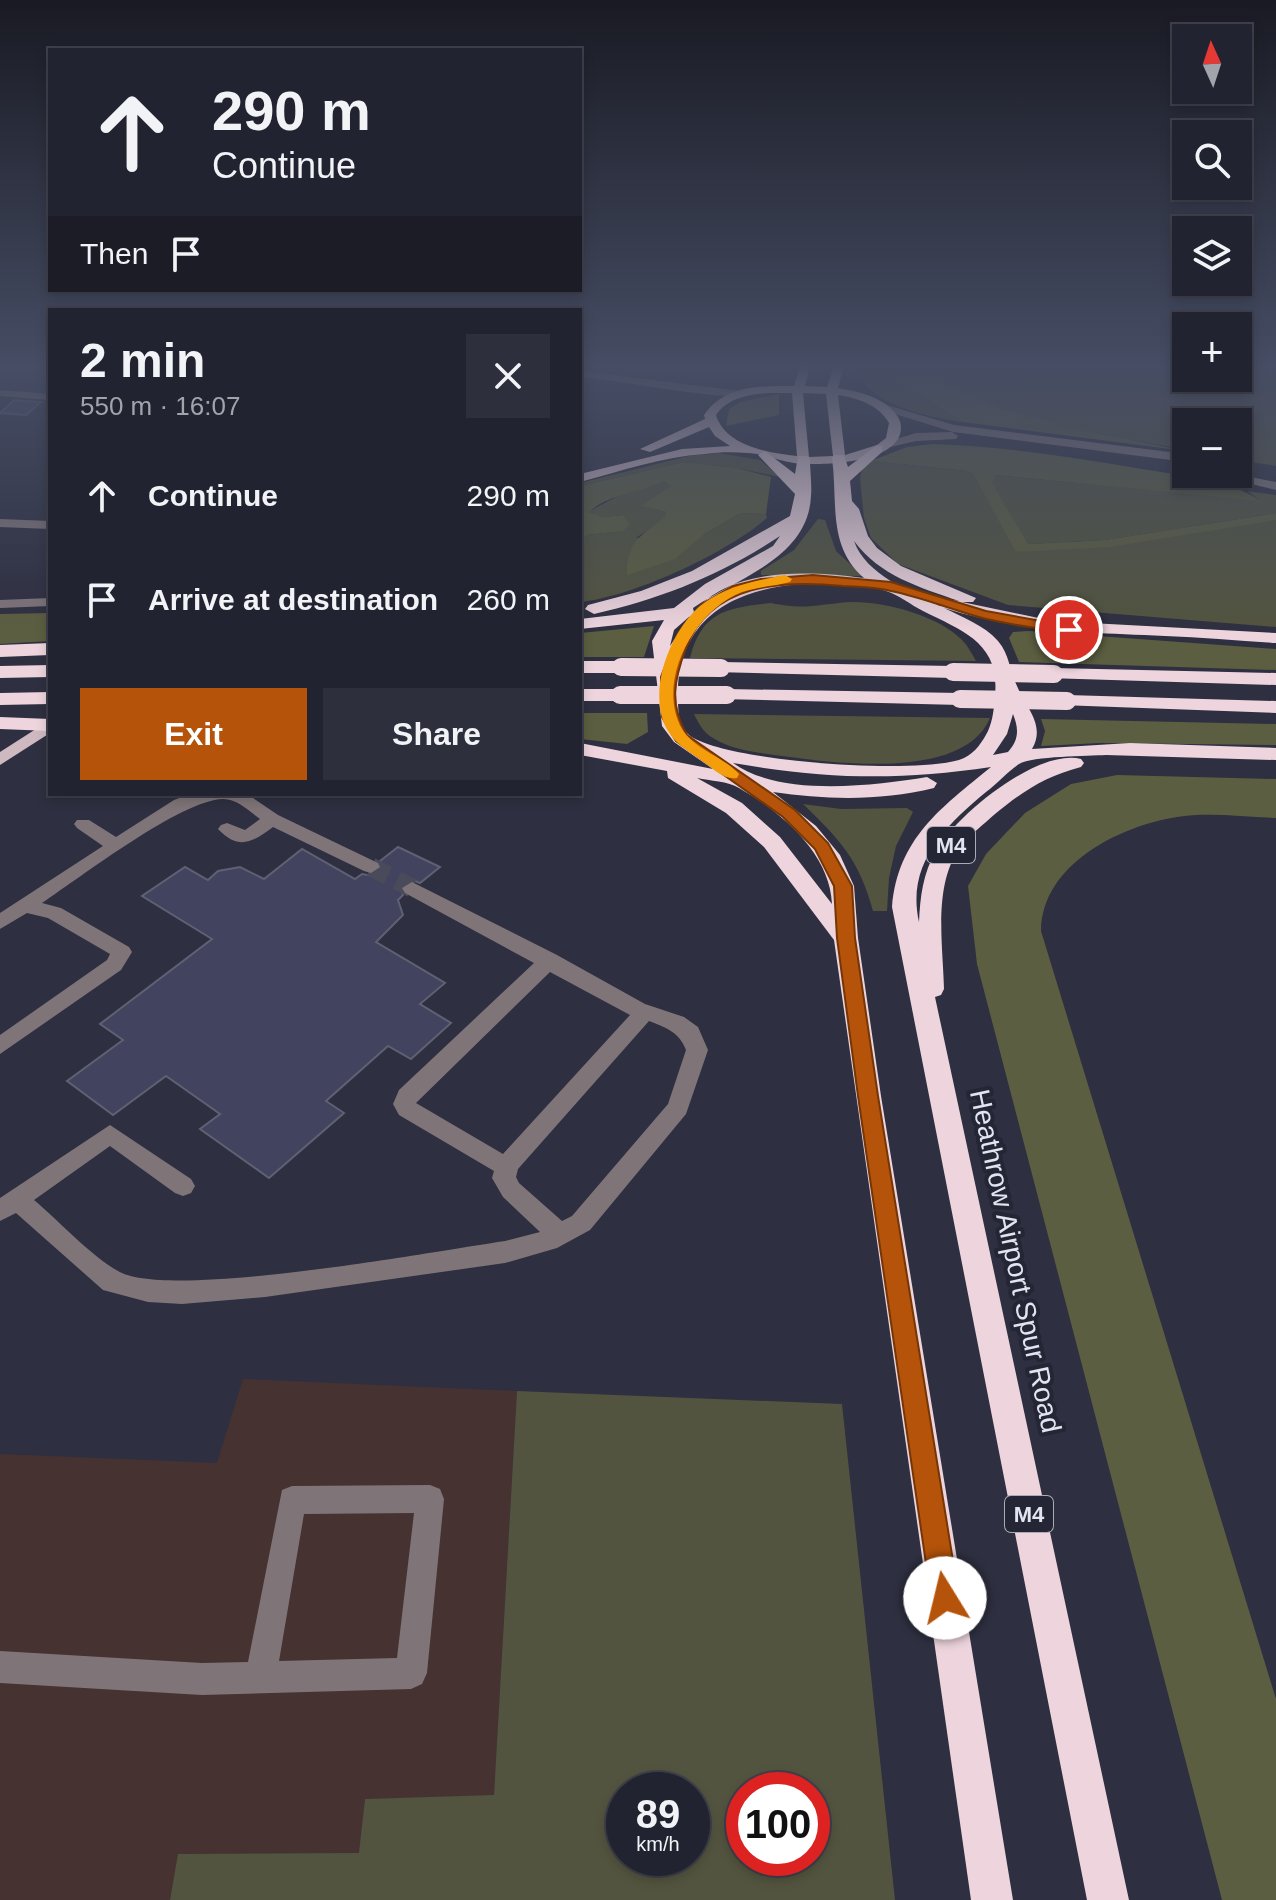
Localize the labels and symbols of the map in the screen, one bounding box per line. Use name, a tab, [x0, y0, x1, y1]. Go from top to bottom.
north arrow	[1172, 24, 1252, 104]
pin	[1035, 596, 1103, 664]
road number: M4	[927, 827, 975, 863]
street label: Heathrow Airport Spur Road	[964, 1087, 1067, 1436]
road number: M4	[1005, 1496, 1053, 1532]
position arrow	[903, 1556, 987, 1640]
speed limit sign: 100	[726, 1772, 830, 1876]

